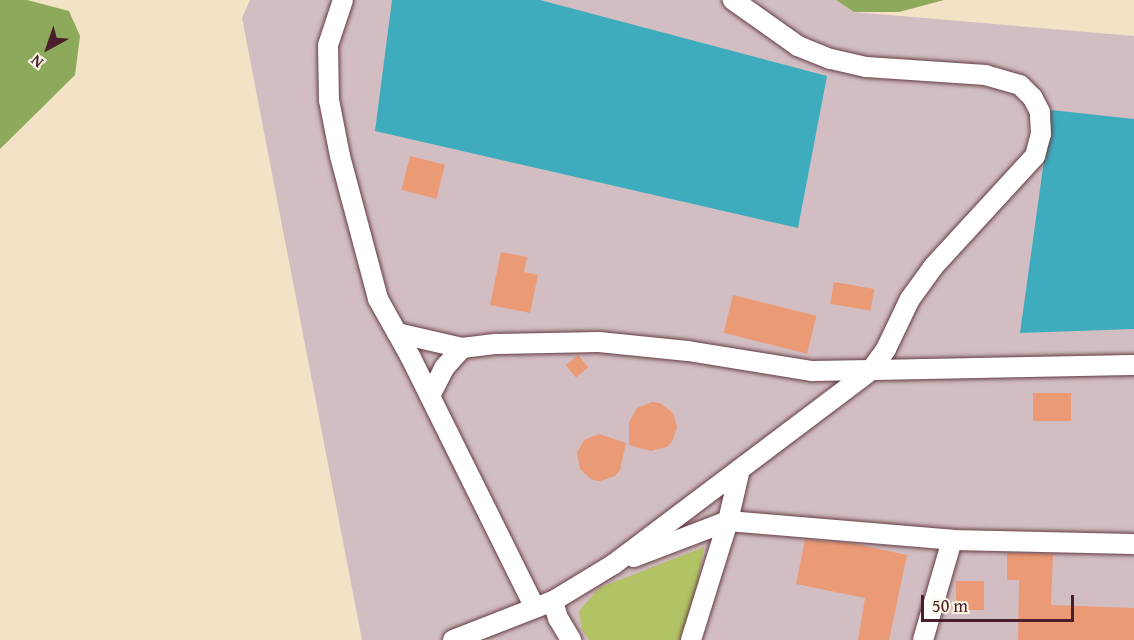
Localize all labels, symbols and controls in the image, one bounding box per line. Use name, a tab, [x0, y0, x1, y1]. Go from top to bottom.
north arrow	[18, 18, 78, 78]
text: N	[25, 49, 48, 74]
scale bar	[924, 583, 1077, 621]
text: 50 m	[932, 592, 968, 619]

